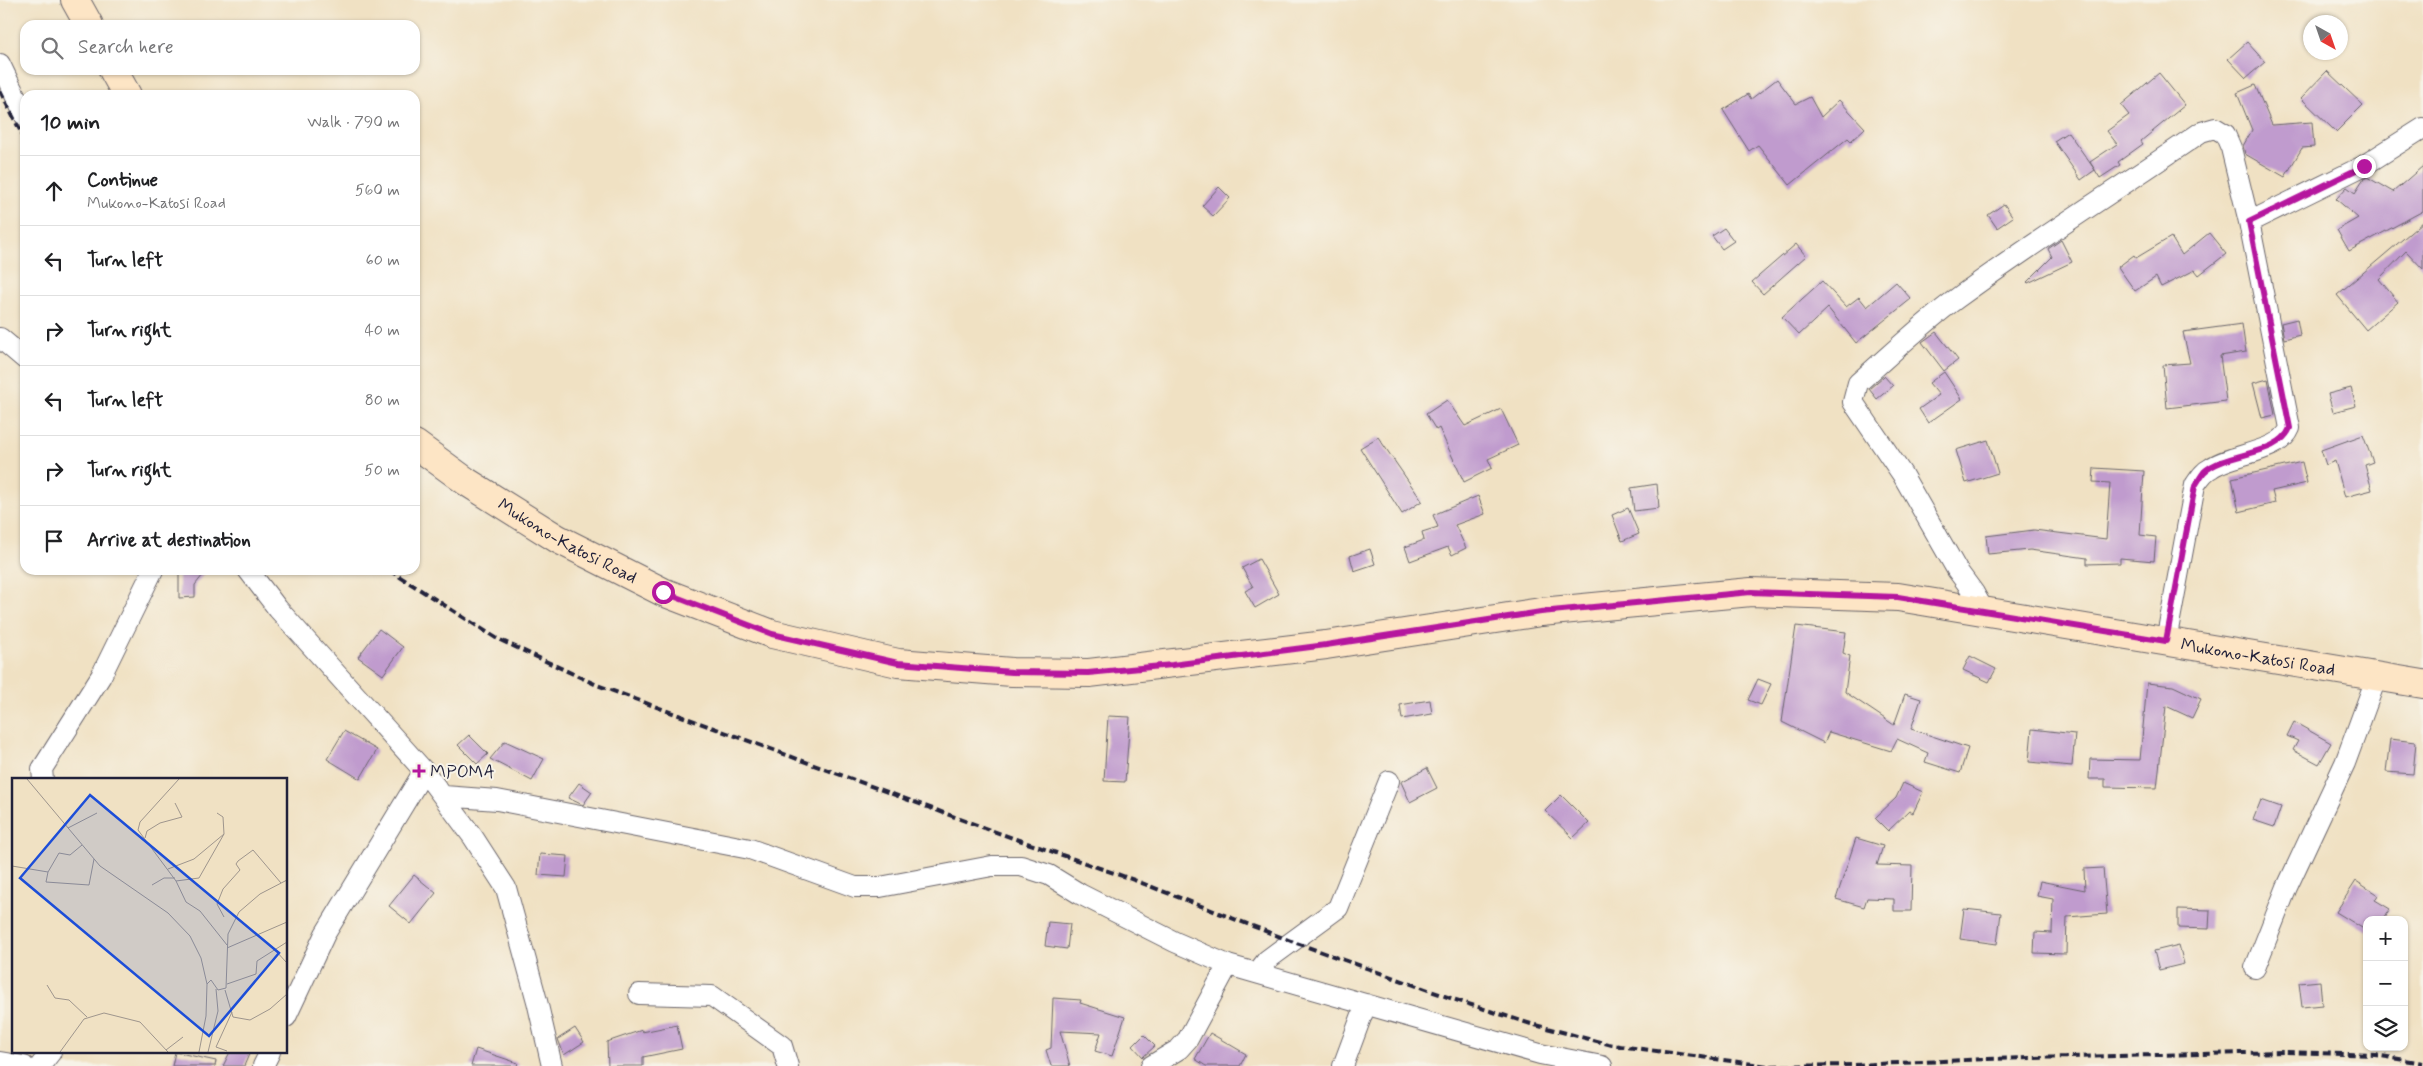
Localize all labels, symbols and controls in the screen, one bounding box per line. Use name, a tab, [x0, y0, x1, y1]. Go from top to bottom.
north arrow	[2303, 15, 2348, 60]
search box	[20, 20, 420, 75]
icon: search	[38, 34, 66, 62]
text: Search here	[78, 35, 174, 60]
text: 10 min	[40, 109, 100, 137]
text: Walk · 790 m	[307, 112, 400, 133]
route end	[2353, 155, 2376, 178]
text: Continue	[87, 168, 158, 193]
icon: ahead	[40, 177, 68, 205]
text: 560 m	[355, 180, 400, 201]
text: Mukono-Katosi Road	[87, 193, 226, 214]
icon: left	[40, 247, 68, 275]
text: Turn left	[87, 248, 163, 273]
text: 60 m	[366, 250, 400, 271]
icon: right	[40, 317, 68, 345]
text: Turn right	[87, 318, 171, 343]
text: 40 m	[364, 320, 400, 341]
icon: left	[40, 387, 68, 415]
text: Turn left	[87, 388, 163, 413]
text: 80 m	[365, 390, 400, 411]
icon: right	[40, 457, 68, 485]
text: Turn right	[87, 458, 171, 483]
text: 50 m	[364, 460, 400, 481]
street label: Mukono-Katosi Road	[493, 493, 641, 590]
icon: arrive	[40, 527, 68, 555]
text: Arrive at destination	[87, 528, 251, 553]
route start	[652, 581, 675, 604]
street label: Mukono-Katosi Road	[2179, 633, 2337, 682]
place label: MPOMA	[430, 760, 495, 784]
marker: MPOMA	[412, 764, 426, 778]
inset map	[12, 778, 288, 1054]
map controls	[2363, 916, 2408, 1051]
button: +	[2363, 916, 2408, 961]
button: −	[2363, 961, 2408, 1006]
button: layers	[2363, 1006, 2408, 1051]

